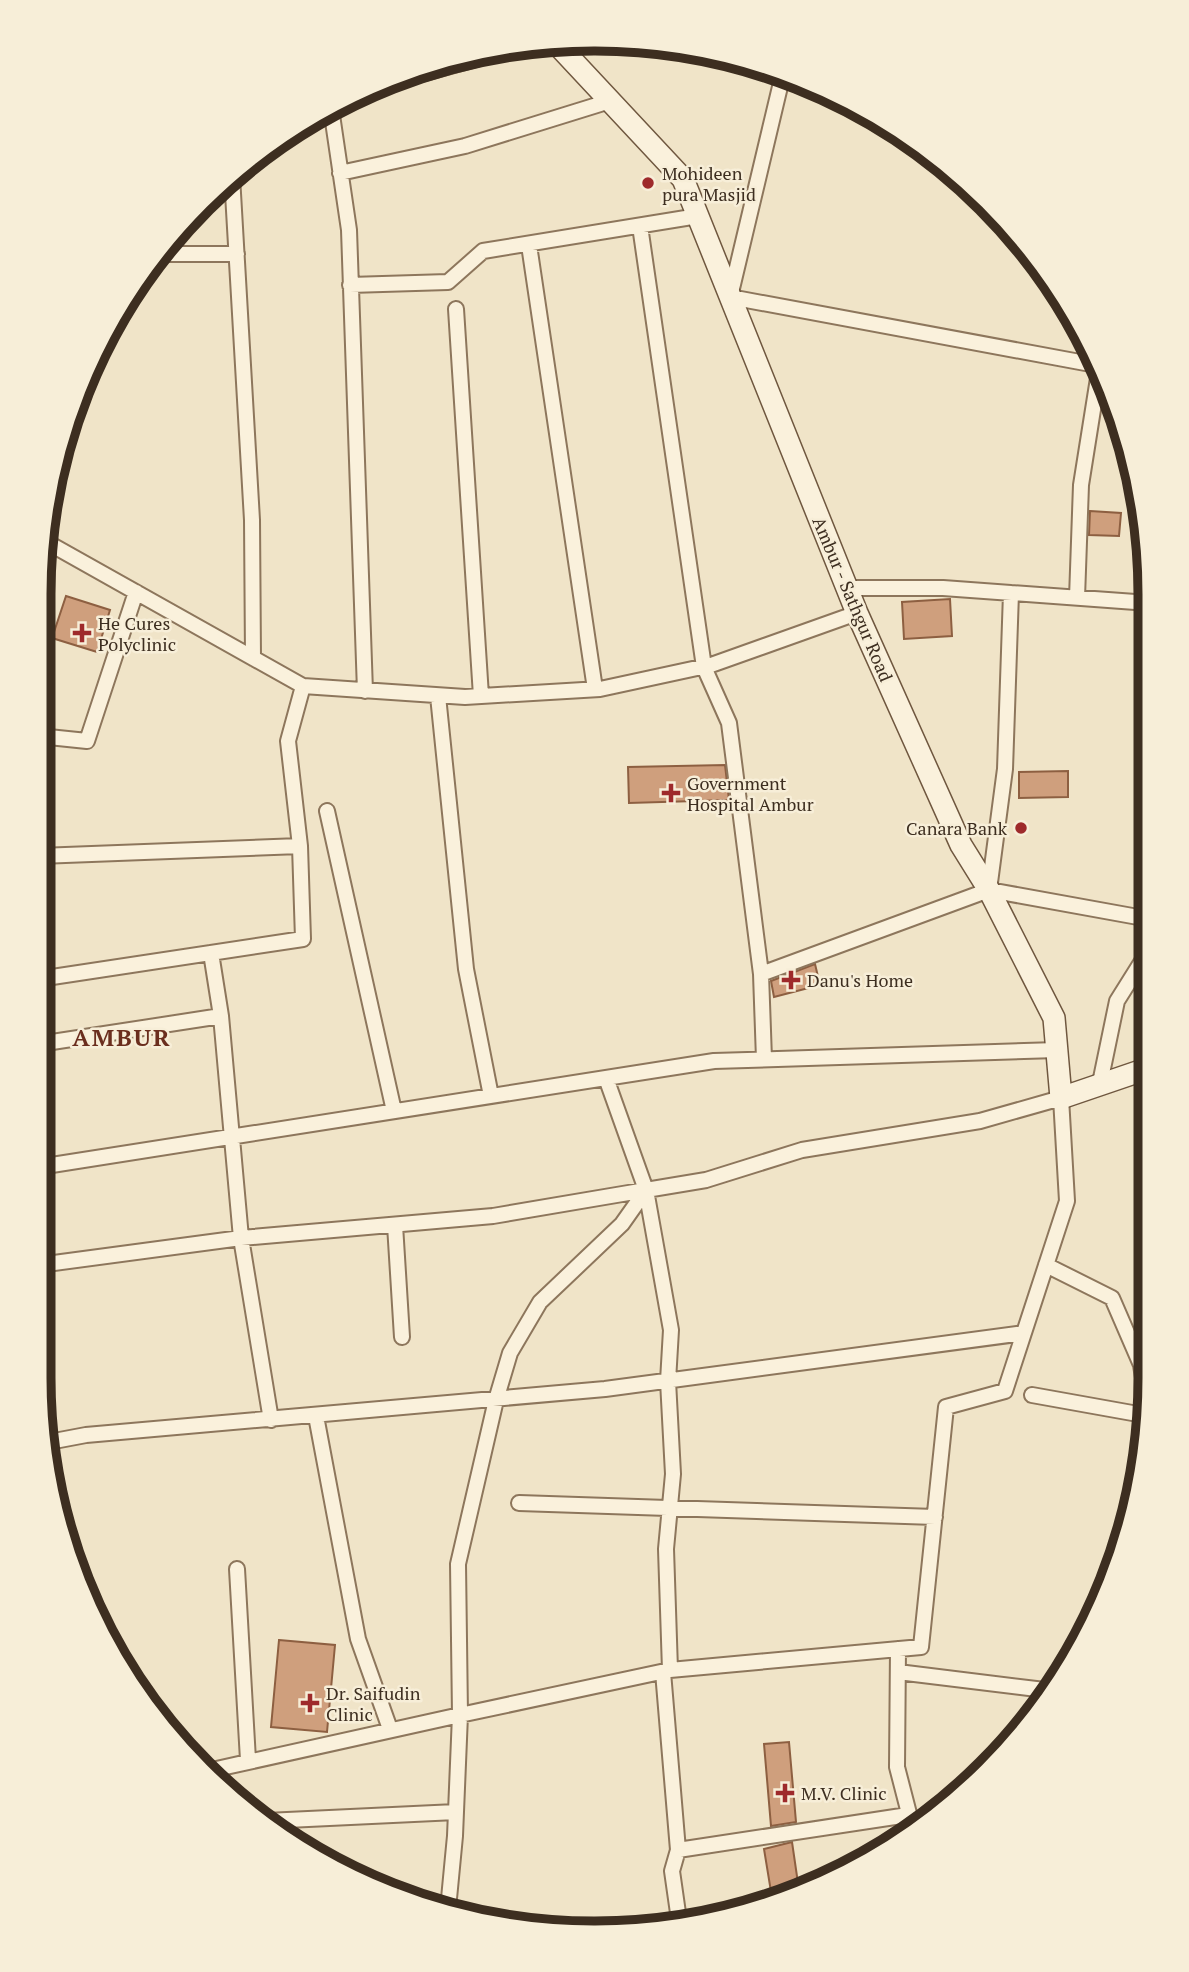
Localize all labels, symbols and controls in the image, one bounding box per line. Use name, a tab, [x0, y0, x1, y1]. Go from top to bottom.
place label: Mohideen pura Masjid	[662, 161, 756, 206]
marker: Mohideen pura Masjid	[640, 175, 656, 191]
street label: Ambur - Sathgur Road	[807, 513, 899, 685]
place label: He Cures Polyclinic	[98, 611, 176, 656]
marker: He Cures Polyclinic	[72, 623, 92, 643]
place label: Government Hospital Ambur	[687, 771, 814, 816]
marker: Government Hospital Ambur	[661, 783, 681, 803]
place label: Canara Bank	[906, 816, 1008, 840]
marker: Canara Bank	[1013, 820, 1029, 836]
place label: Danu's Home	[807, 968, 913, 992]
marker: Danu's Home	[781, 970, 801, 990]
district label: AMBUR	[72, 1021, 172, 1053]
place label: Dr. Saifudin Clinic	[326, 1681, 421, 1726]
marker: Dr. Saifudin Clinic	[300, 1693, 320, 1713]
place label: M.V. Clinic	[801, 1781, 887, 1805]
marker: M.V. Clinic	[775, 1783, 795, 1803]

